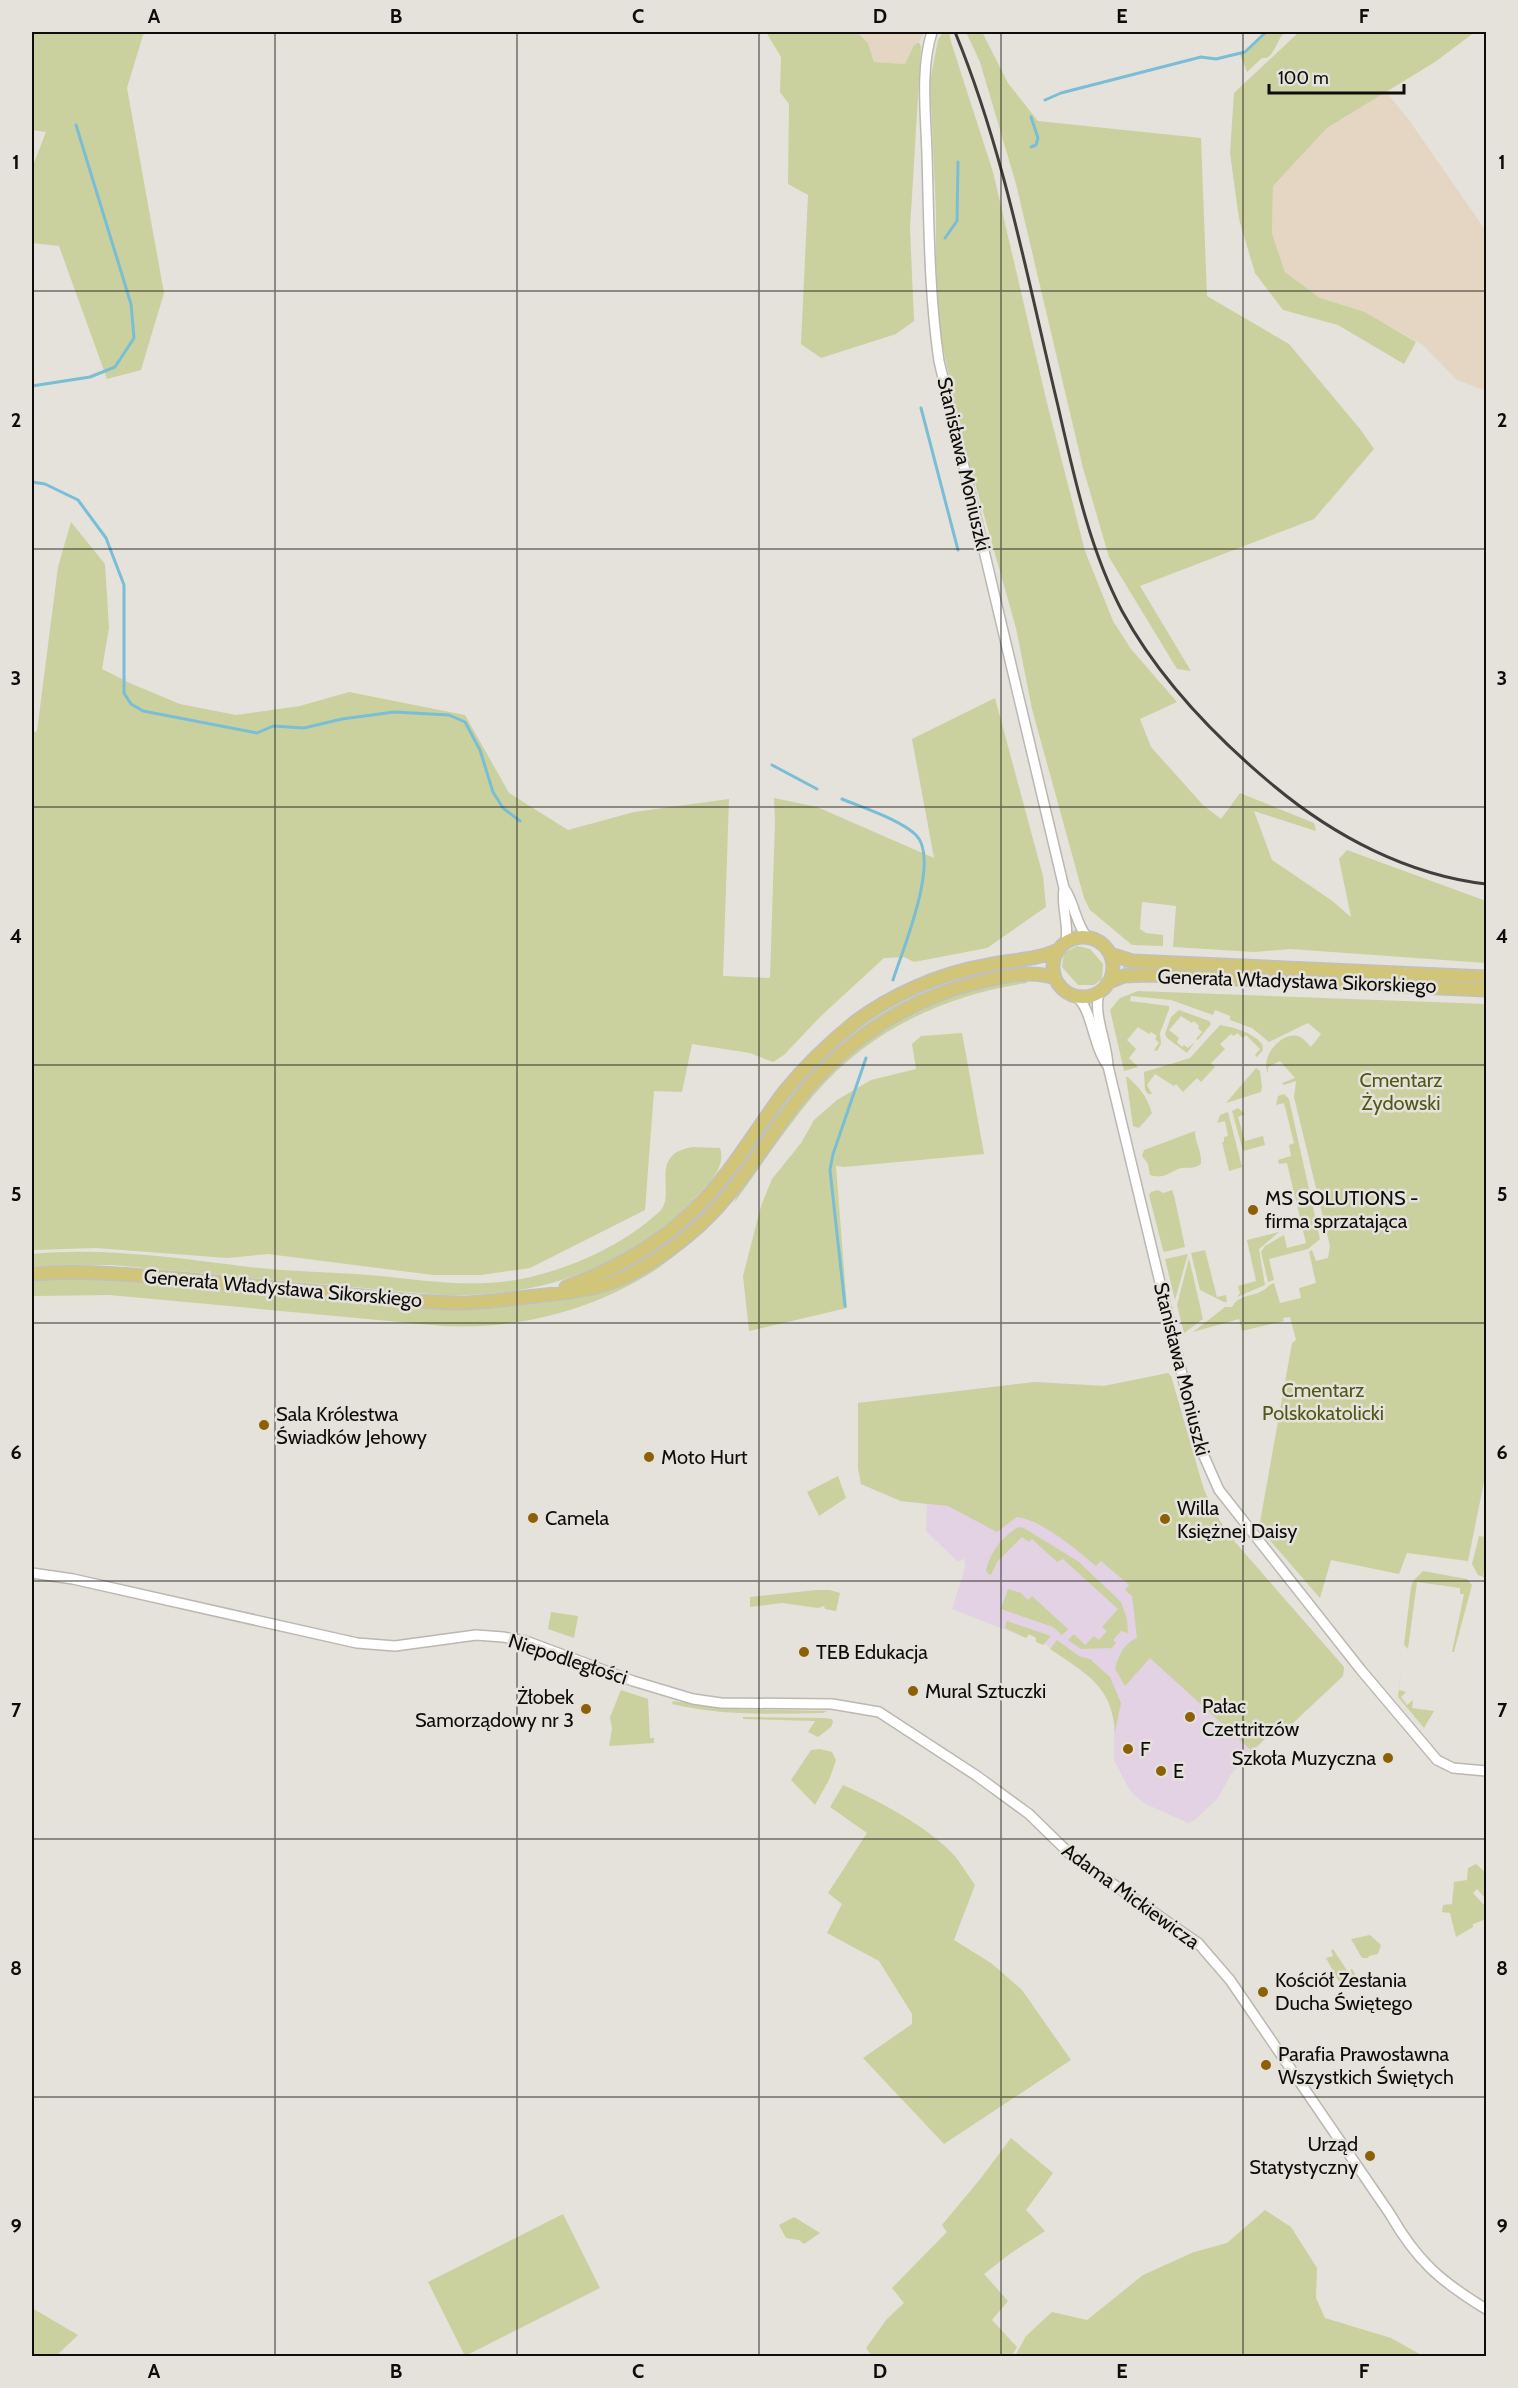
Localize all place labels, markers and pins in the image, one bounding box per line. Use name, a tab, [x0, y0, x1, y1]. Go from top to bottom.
place label: MS SOLUTIONS - firma sprzatająca	[1265, 1186, 1419, 1233]
marker: MS SOLUTIONS - firma sprzatająca	[1246, 1203, 1260, 1217]
place label: Sala Królestwa Świadków Jehowy	[276, 1402, 427, 1449]
marker: Sala Królestwa Świadków Jehowy	[257, 1418, 271, 1432]
place label: Moto Hurt	[661, 1445, 748, 1469]
marker: Moto Hurt	[642, 1450, 656, 1464]
place label: Willa Księżnej Daisy	[1177, 1496, 1297, 1543]
place label: Camela	[545, 1506, 609, 1530]
marker: Camela	[526, 1511, 540, 1525]
marker: Willa Księżnej Daisy	[1158, 1512, 1172, 1526]
place label: TEB Edukacja	[816, 1640, 928, 1664]
marker: TEB Edukacja	[797, 1645, 811, 1659]
place label: Mural Sztuczki	[925, 1679, 1046, 1703]
marker: Mural Sztuczki	[906, 1684, 920, 1698]
place label: Żłobek Samorządowy nr 3	[415, 1685, 574, 1732]
place label: Pałac Czettritzów	[1202, 1694, 1300, 1741]
marker: Żłobek Samorządowy nr 3	[579, 1702, 593, 1716]
marker: Pałac Czettritzów	[1183, 1710, 1197, 1724]
place label: F	[1140, 1737, 1151, 1761]
marker: F	[1121, 1742, 1135, 1756]
place label: Szkoła Muzyczna	[1232, 1746, 1376, 1770]
marker: Szkoła Muzyczna	[1381, 1751, 1395, 1765]
place label: E	[1173, 1759, 1184, 1783]
marker: E	[1154, 1764, 1168, 1778]
place label: Kościół Zesłania Ducha Świętego	[1275, 1968, 1412, 2015]
marker: Kościół Zesłania Ducha Świętego	[1256, 1985, 1270, 1999]
place label: Parafia Prawosławna Wszystkich Świętych	[1278, 2042, 1454, 2089]
marker: Parafia Prawosławna Wszystkich Świętych	[1259, 2058, 1273, 2072]
place label: Urząd Statystyczny	[1249, 2132, 1358, 2179]
marker: Urząd Statystyczny	[1363, 2149, 1377, 2163]

